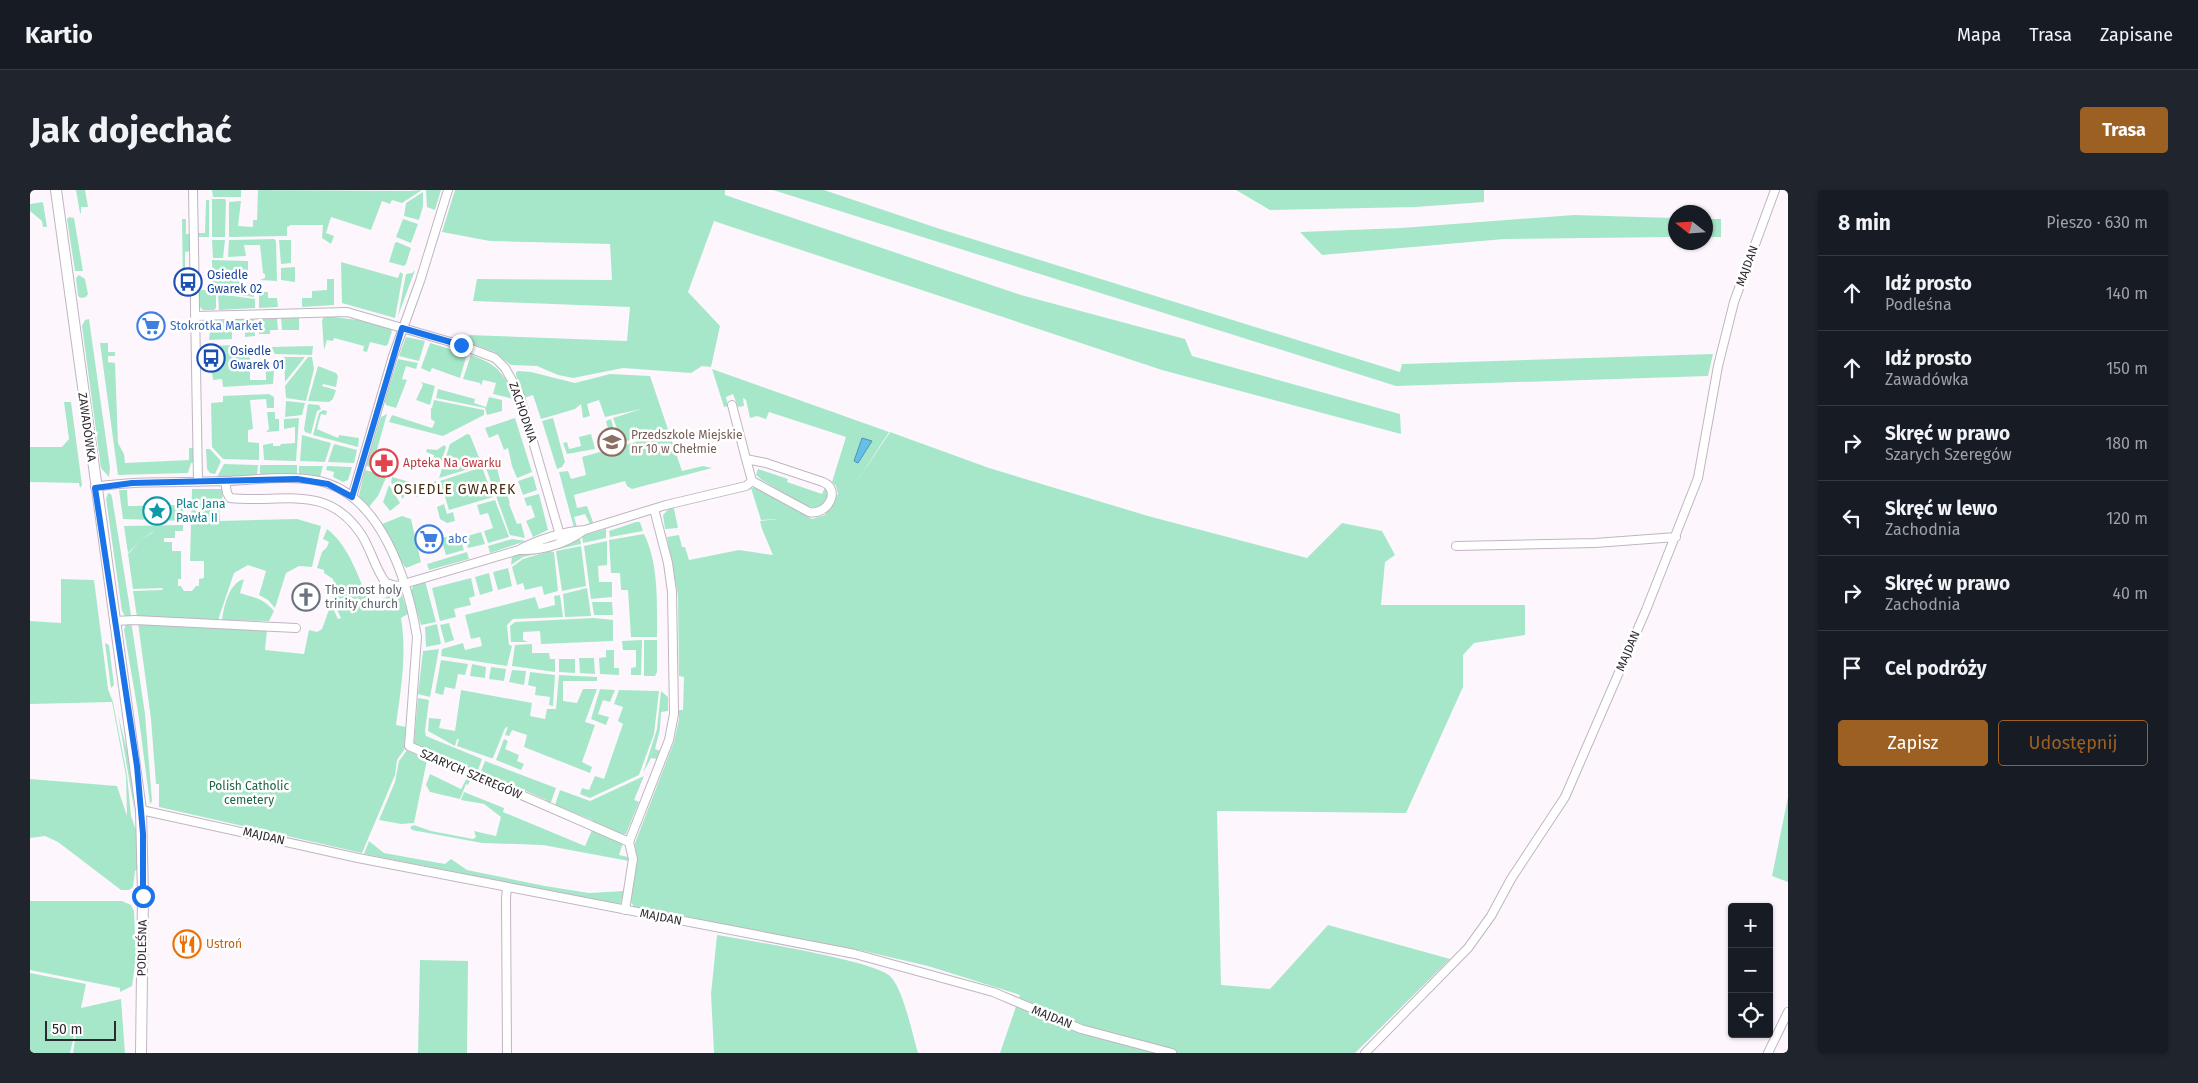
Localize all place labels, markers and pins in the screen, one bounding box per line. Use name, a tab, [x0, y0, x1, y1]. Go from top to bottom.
bus stop icon: Osiedle Gwarek 02	[173, 267, 203, 297]
place label: Osiedle Gwarek 02	[207, 268, 262, 296]
supermarket icon: Stokrotka Market	[136, 311, 166, 341]
place label: Stokrotka Market	[170, 319, 263, 333]
bus stop icon: Osiedle Gwarek 01	[196, 343, 226, 373]
place label: Osiedle Gwarek 01	[230, 344, 284, 372]
school or university icon: Przedszkole Miejskie nr 10 w Chełmie	[597, 427, 627, 457]
place label: Przedszkole Miejskie nr 10 w Chełmie	[631, 428, 742, 456]
pharmacy icon: Apteka Na Gwarku	[369, 448, 399, 478]
place label: Apteka Na Gwarku	[403, 456, 502, 470]
place icon: Plac Jana Pawła II	[142, 496, 172, 526]
place label: Plac Jana Pawła II	[176, 497, 226, 525]
supermarket icon: abc	[414, 524, 444, 554]
place label: abc	[448, 532, 468, 546]
church icon: The most holy trinity church	[291, 582, 321, 612]
place label: The most holy trinity church	[325, 583, 402, 611]
restaurant icon: Ustroń	[172, 929, 202, 959]
place label: Ustroń	[206, 937, 242, 951]

